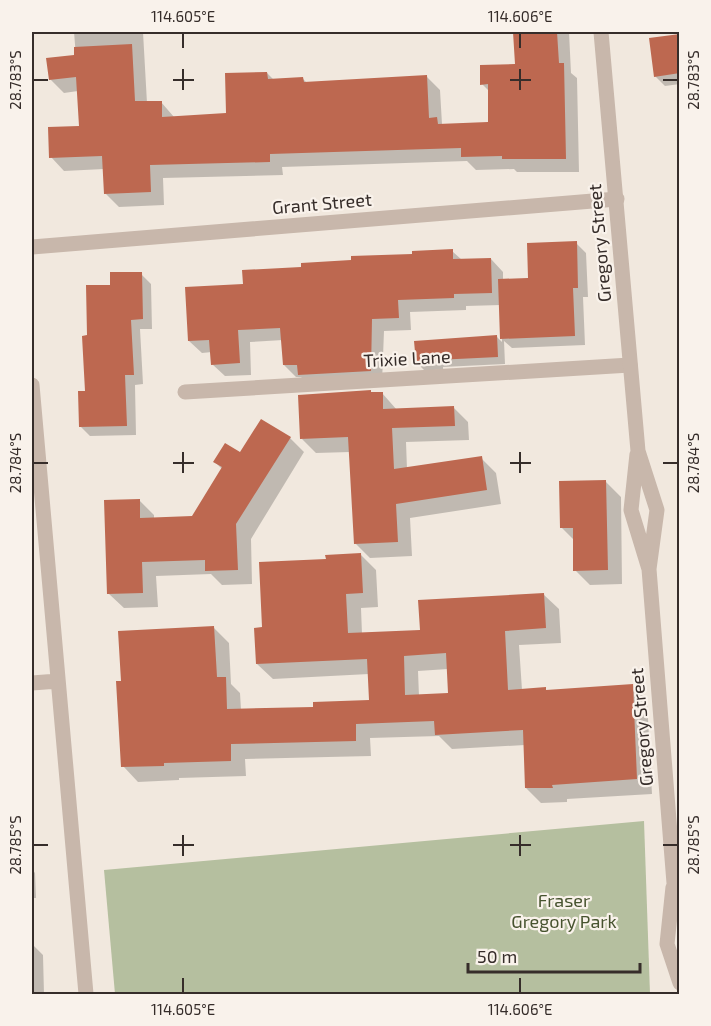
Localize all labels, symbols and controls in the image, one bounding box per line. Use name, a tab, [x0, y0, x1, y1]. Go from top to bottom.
text: 114.605°E	[151, 7, 215, 25]
text: 114.606°E	[488, 7, 552, 25]
text: 28.783°S	[6, 50, 24, 110]
text: 28.783°S	[684, 50, 702, 110]
street label: Gregory Street	[583, 183, 615, 303]
street label: Grant Street	[271, 188, 373, 218]
street label: Trixie Lane	[363, 345, 451, 371]
text: 28.784°S	[6, 433, 24, 493]
text: 28.784°S	[684, 433, 702, 493]
street label: Gregory Street	[625, 667, 657, 787]
text: 28.785°S	[6, 815, 24, 875]
text: 28.785°S	[684, 815, 702, 875]
park label: Fraser Gregory Park	[511, 889, 617, 932]
scale bar	[468, 936, 640, 974]
text: 50 m	[477, 945, 517, 967]
text: 114.605°E	[151, 1000, 215, 1018]
text: 114.606°E	[488, 1000, 552, 1018]

